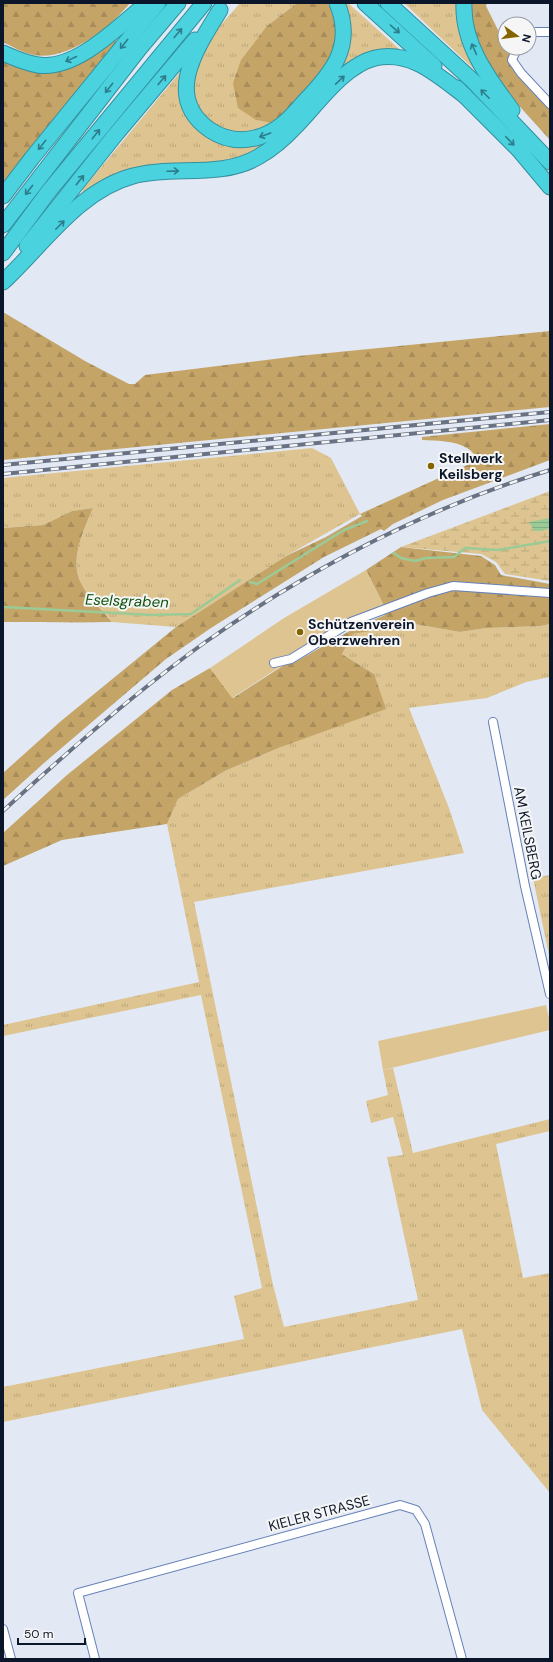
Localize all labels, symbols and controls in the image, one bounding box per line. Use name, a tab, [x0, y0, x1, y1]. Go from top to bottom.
north arrow	[497, 16, 537, 56]
one-way arrow	[389, 24, 400, 33]
one-way arrow	[174, 28, 183, 39]
text: N	[519, 33, 534, 44]
one-way arrow	[120, 39, 129, 50]
one-way arrow	[469, 44, 477, 56]
one-way arrow	[65, 56, 77, 63]
one-way arrow	[157, 74, 166, 85]
one-way arrow	[335, 75, 345, 84]
one-way arrow	[105, 82, 114, 93]
one-way arrow	[480, 89, 490, 99]
one-way arrow	[91, 128, 100, 139]
one-way arrow	[258, 132, 271, 139]
one-way arrow	[505, 136, 515, 146]
one-way arrow	[38, 140, 47, 150]
one-way arrow	[166, 167, 179, 174]
one-way arrow	[75, 175, 84, 186]
one-way arrow	[25, 184, 33, 195]
one-way arrow	[55, 220, 65, 229]
place label: Stellwerk Keilsberg	[439, 449, 503, 483]
marker: Stellwerk Keilsberg	[426, 461, 436, 471]
water label: Eselsgraben	[85, 590, 169, 612]
place label: Schützenverein Oberzwehren	[308, 615, 415, 649]
marker: Schützenverein Oberzwehren	[295, 627, 305, 637]
street label: AM KEILSBERG	[510, 785, 546, 881]
street label: KIELER STRASSE	[266, 1491, 372, 1535]
scale bar	[18, 1620, 85, 1646]
text: 50 m	[24, 1626, 53, 1642]

